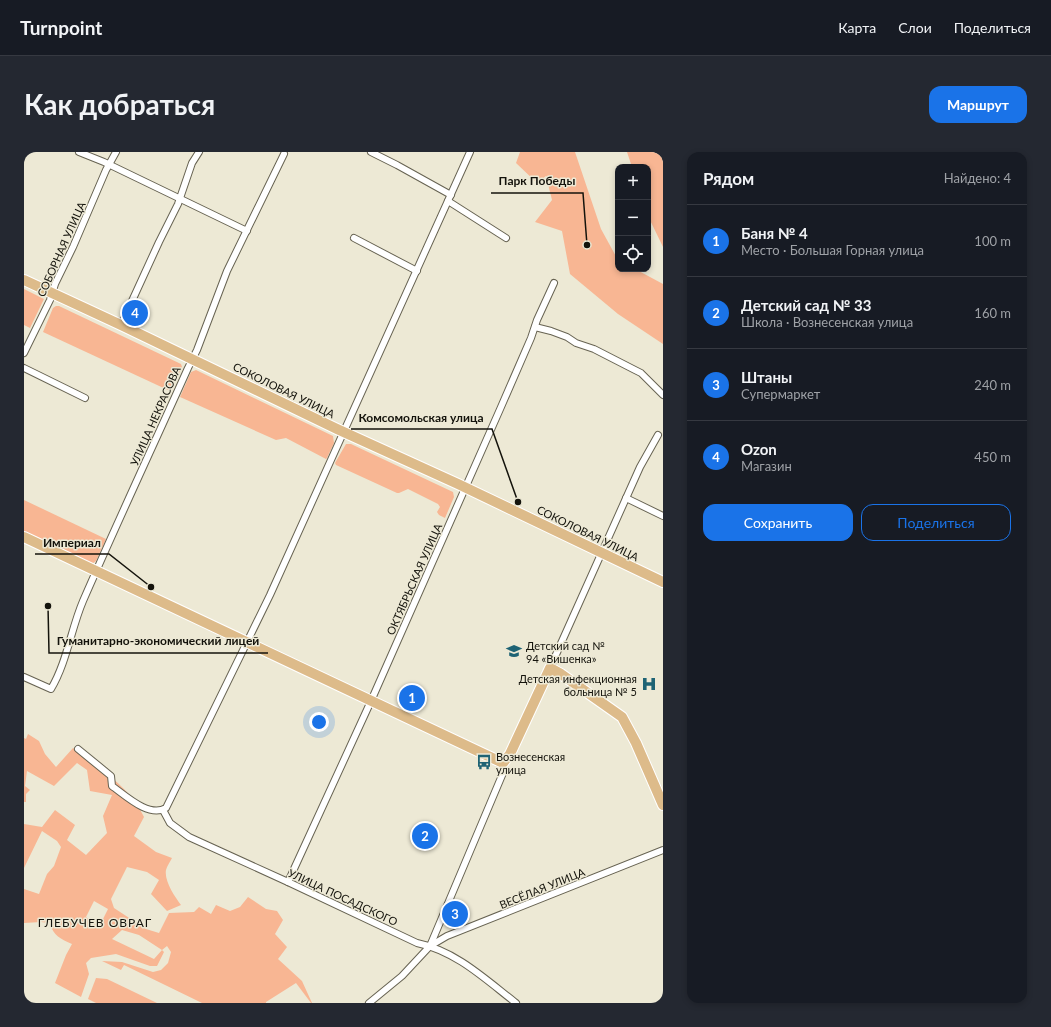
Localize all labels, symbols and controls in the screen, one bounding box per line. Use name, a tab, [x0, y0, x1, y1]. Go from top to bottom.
text: Turnpoint	[20, 16, 102, 39]
text: Карта	[838, 19, 876, 36]
text: Слои	[898, 19, 932, 36]
text: Поделиться	[954, 19, 1031, 36]
button: Маршрут	[929, 86, 1027, 123]
text: Как добраться	[24, 87, 215, 121]
map controls	[615, 164, 651, 272]
button: +	[615, 164, 651, 200]
text: Рядом	[703, 168, 754, 189]
callout: Парк Победы	[491, 169, 583, 193]
text: Найдено: 4	[944, 170, 1011, 186]
text: Парк Победы	[499, 173, 575, 188]
street label: СОБОРНАЯ УЛИЦА	[34, 199, 88, 299]
button: −	[615, 200, 651, 236]
text: Баня № 4	[741, 224, 808, 242]
text: 1	[712, 233, 720, 249]
text: 100 m	[974, 233, 1011, 249]
button: locate	[615, 236, 651, 272]
text: Место · Большая Горная улица	[741, 242, 924, 258]
text: Детский сад № 33	[741, 296, 871, 314]
pin: 4	[122, 298, 148, 328]
text: 2	[712, 305, 720, 321]
text: 160 m	[974, 305, 1011, 321]
text: Школа · Вознесенская улица	[741, 314, 913, 330]
street label: СОКОЛОВАЯ УЛИЦА	[231, 360, 338, 421]
street label: УЛИЦА НЕКРАСОВА	[127, 364, 183, 468]
text: Штаны	[741, 368, 792, 386]
text: 3	[712, 377, 720, 393]
text: 240 m	[974, 377, 1011, 393]
text: Супермаркет	[741, 386, 820, 402]
callout: Комсомольская улица	[351, 405, 492, 429]
text: Комсомольская улица	[358, 410, 484, 425]
text: Ozon	[741, 440, 777, 458]
text: 4	[712, 449, 720, 465]
text: 450 m	[974, 449, 1011, 465]
text: Магазин	[741, 458, 792, 474]
street label: СОКОЛОВАЯ УЛИЦА	[535, 503, 642, 564]
button: Сохранить	[703, 504, 853, 541]
button: Поделиться	[861, 504, 1011, 541]
street label: ОКТЯБРЬСКАЯ УЛИЦА	[384, 521, 445, 637]
callout: Империал	[35, 530, 109, 554]
text: Империал	[43, 535, 101, 550]
callout: Гуманитарно-экономический лицей	[49, 629, 268, 653]
text: Гуманитарно-экономический лицей	[57, 633, 259, 648]
place label: Детский сад № 94 «Вишенка»	[526, 639, 605, 665]
school or university icon: Детский сад № 94 «Вишенка»	[505, 642, 523, 660]
place label: Детская инфекционная больница № 5	[519, 672, 637, 698]
hospital icon: Детская инфекционная больница № 5	[640, 675, 658, 693]
pin: 1	[399, 683, 425, 713]
your location	[309, 712, 329, 732]
place label: Вознесенская улица	[496, 750, 565, 776]
bus stop icon: Вознесенская улица	[475, 753, 493, 771]
pin: 2	[412, 821, 438, 851]
street label: ВЕСЁЛАЯ УЛИЦА	[497, 865, 587, 911]
street label: УЛИЦА ПОСАДСКОГО	[286, 866, 400, 928]
pin: 3	[442, 899, 468, 929]
district label: ГЛЕБУЧЕВ ОВРАГ	[38, 915, 152, 930]

